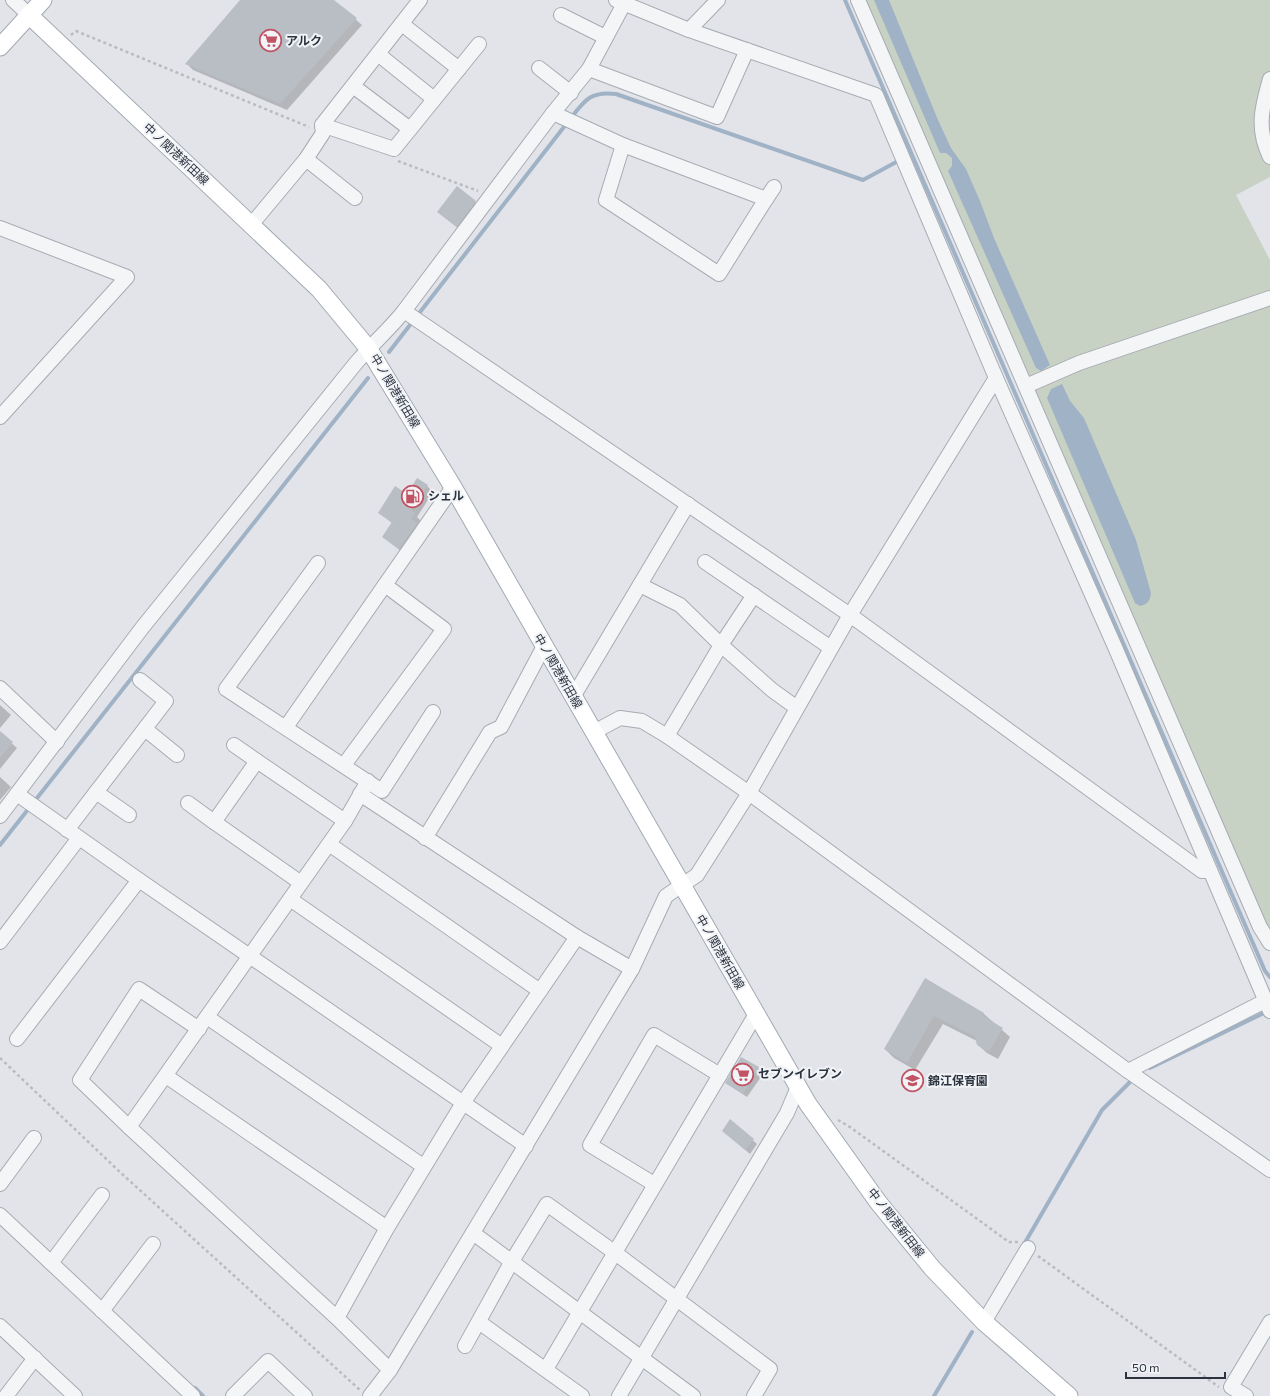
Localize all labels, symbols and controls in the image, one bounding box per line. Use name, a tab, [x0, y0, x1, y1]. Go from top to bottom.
supermarket icon: アルク	[258, 28, 284, 54]
place label: アルク	[286, 33, 322, 47]
street label: 中ノ関港新田線	[141, 119, 212, 187]
street label: 中ノ関港新田線	[368, 351, 423, 430]
fuel station icon: シェル	[400, 483, 426, 509]
place label: シェル	[428, 488, 464, 502]
street label: 中ノ関港新田線	[532, 631, 586, 710]
street label: 中ノ関港新田線	[694, 912, 748, 991]
supermarket icon: セブンイレブン	[729, 1061, 755, 1087]
place label: セブンイレブン	[758, 1066, 842, 1080]
school or university icon: 錦江保育園	[899, 1068, 925, 1094]
place label: 錦江保育園	[927, 1073, 988, 1087]
street label: 中ノ関港新田線	[865, 1185, 928, 1260]
scale bar	[1126, 1354, 1225, 1380]
text: 50 m	[1132, 1360, 1160, 1374]

